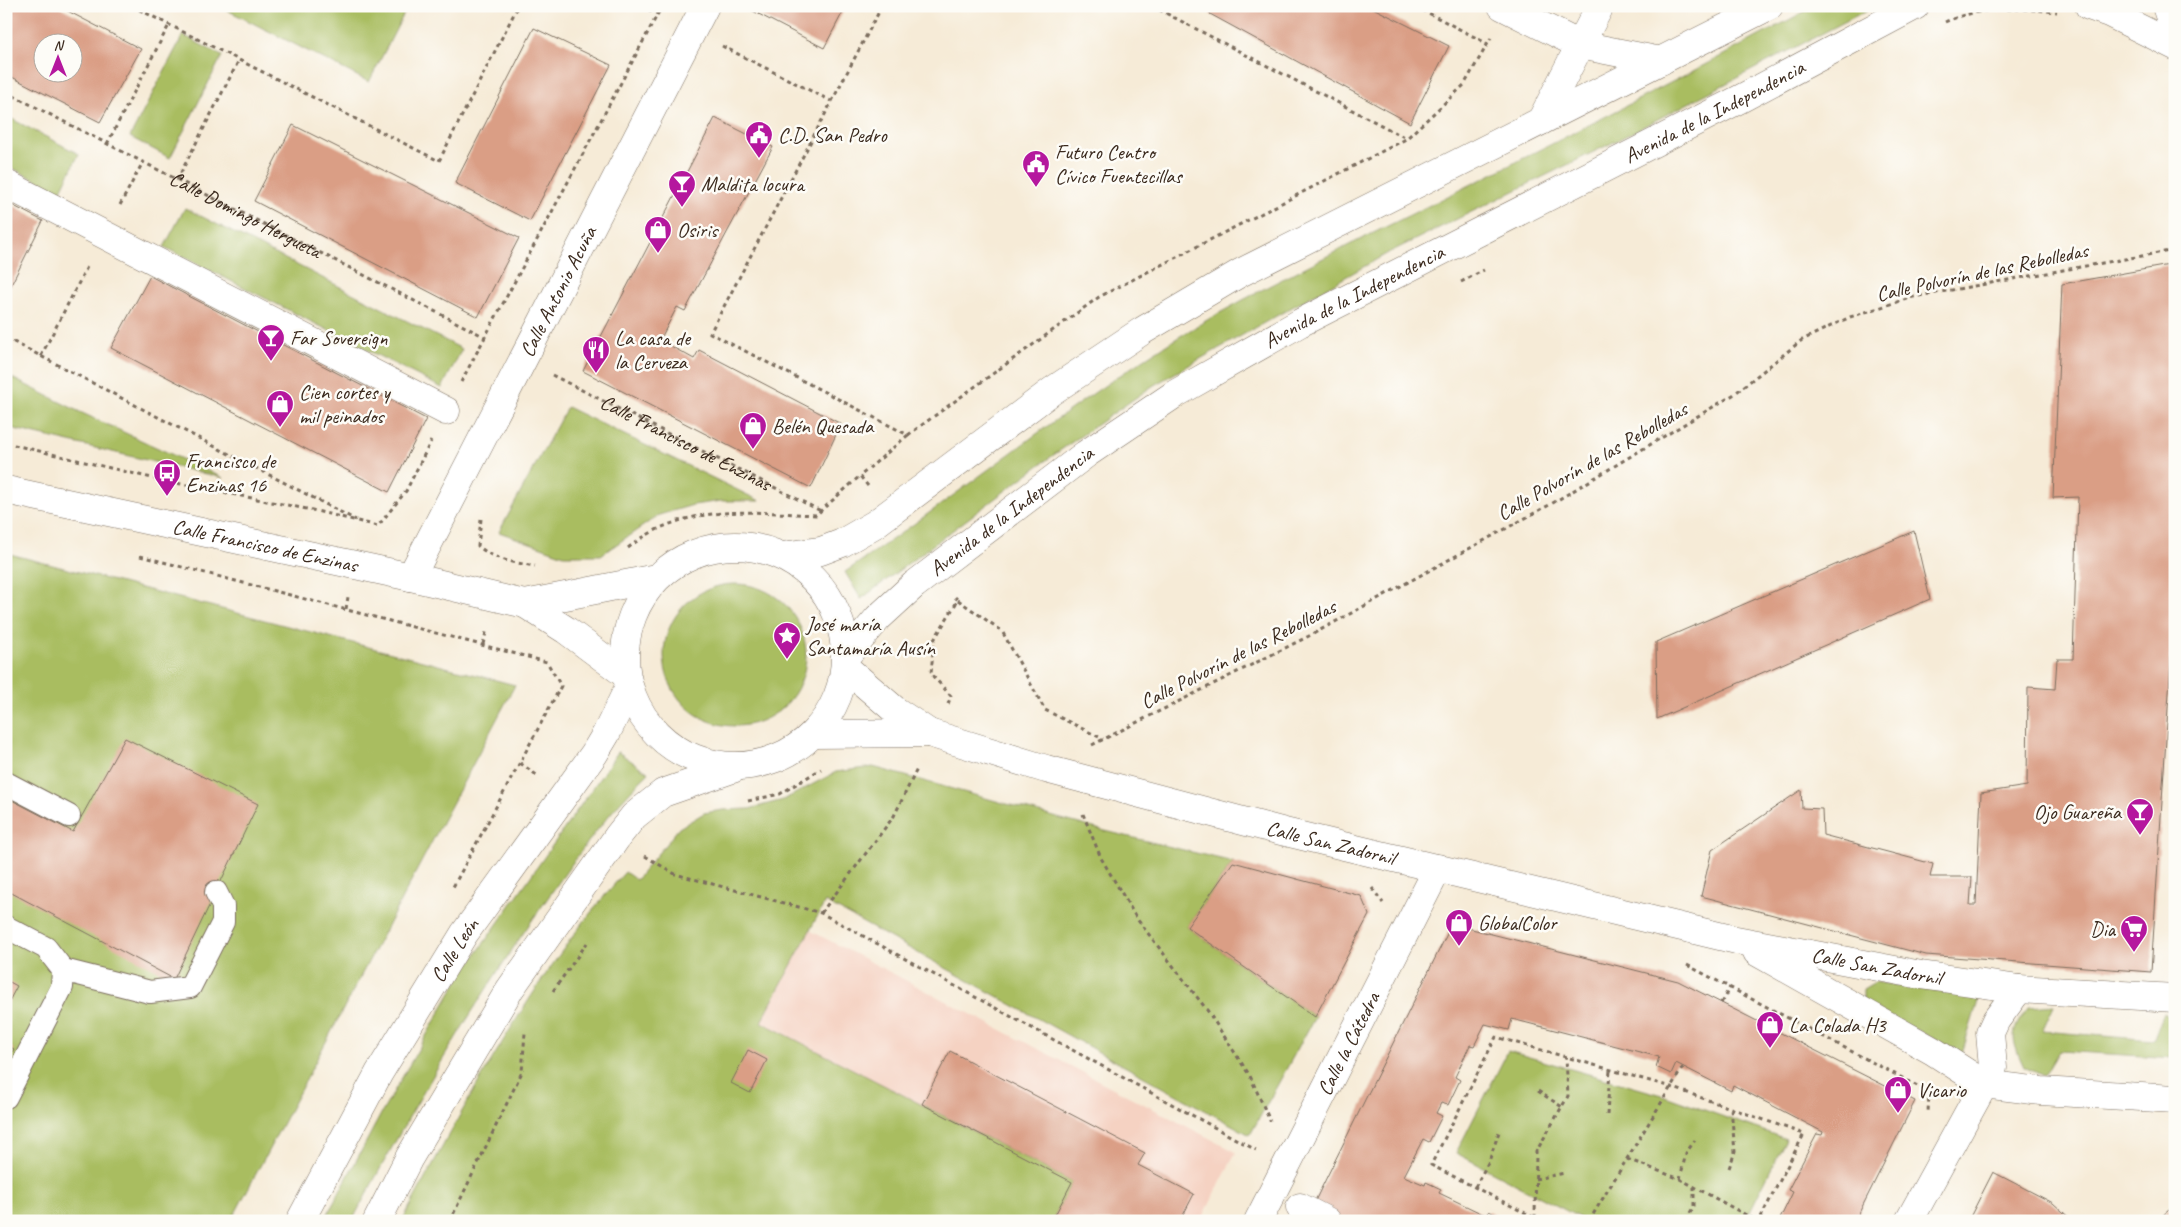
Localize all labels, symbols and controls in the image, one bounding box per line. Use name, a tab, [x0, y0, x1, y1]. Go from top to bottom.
north arrow	[32, 32, 82, 82]
text: N	[54, 37, 65, 54]
street label: Avenida de la Independencia	[1620, 53, 1811, 169]
public building icon: C.D. San Pedro	[744, 120, 774, 159]
place label: C.D. San Pedro	[778, 122, 888, 148]
place label: Futuro Centro Cívico Fuentecillas	[1055, 139, 1184, 189]
public building icon: Futuro Centro Cívico Fuentecillas	[1021, 149, 1051, 188]
street label: Calle Domingo Hergueta	[165, 165, 328, 265]
bar icon: Maldita locura	[667, 169, 697, 208]
place label: Maldita locura	[701, 171, 806, 197]
shop icon: Osiris	[643, 215, 673, 254]
place label: Osiris	[677, 217, 719, 243]
street label: Calle Antonio Acuña	[514, 220, 603, 361]
street label: Calle Polvorín de las Rebolledas	[1874, 236, 2092, 307]
street label: Avenida de la Independencia	[1259, 238, 1450, 354]
bar icon: Far Sovereign	[256, 323, 286, 362]
place label: Far Sovereign	[290, 325, 388, 351]
place label: La casa de la Cerveza	[615, 325, 692, 375]
restaurant icon: La casa de la Cerveza	[581, 335, 611, 374]
place label: Cien cortes y mil peinados	[299, 379, 392, 429]
shop icon: Cien cortes y mil peinados	[265, 389, 295, 428]
street label: Calle Francisco de Enzinas	[596, 389, 777, 498]
street label: Calle Polvorín de las Rebolledas	[1492, 395, 1693, 526]
shop icon: Belén Quesada	[738, 411, 768, 450]
place label: Belén Quesada	[772, 413, 875, 439]
street label: Avenida de la Independencia	[924, 439, 1100, 582]
place label: Francisco de Enzinas 16	[186, 448, 277, 498]
bus stop icon: Francisco de Enzinas 16	[152, 458, 182, 497]
street label: Calle Francisco de Enzinas	[170, 513, 362, 579]
street label: Calle Polvorín de las Rebolledas	[1136, 593, 1342, 715]
place label: José maría Santamaría Ausín	[805, 611, 936, 661]
place icon: José maría Santamaría Ausín	[772, 621, 802, 660]
bar icon: Ojo Guareña	[2125, 797, 2155, 836]
place label: Ojo Guareña	[2034, 799, 2123, 825]
street label: Calle San Zadornil	[1263, 815, 1401, 872]
shop icon: GlobalColor	[1444, 908, 1474, 947]
place label: GlobalColor	[1478, 910, 1558, 936]
street label: Calle León	[425, 912, 485, 987]
supermarket icon: Dia	[2119, 914, 2149, 953]
place label: Dia	[2090, 916, 2117, 942]
street label: Calle San Zadornil	[1810, 942, 1947, 991]
street label: Calle la Cátedra	[1311, 986, 1386, 1100]
shop icon: La Colada H3	[1755, 1010, 1785, 1049]
place label: La Colada H3	[1789, 1012, 1887, 1038]
shop icon: Vicario	[1883, 1075, 1913, 1114]
place label: Vicario	[1917, 1077, 1968, 1103]

